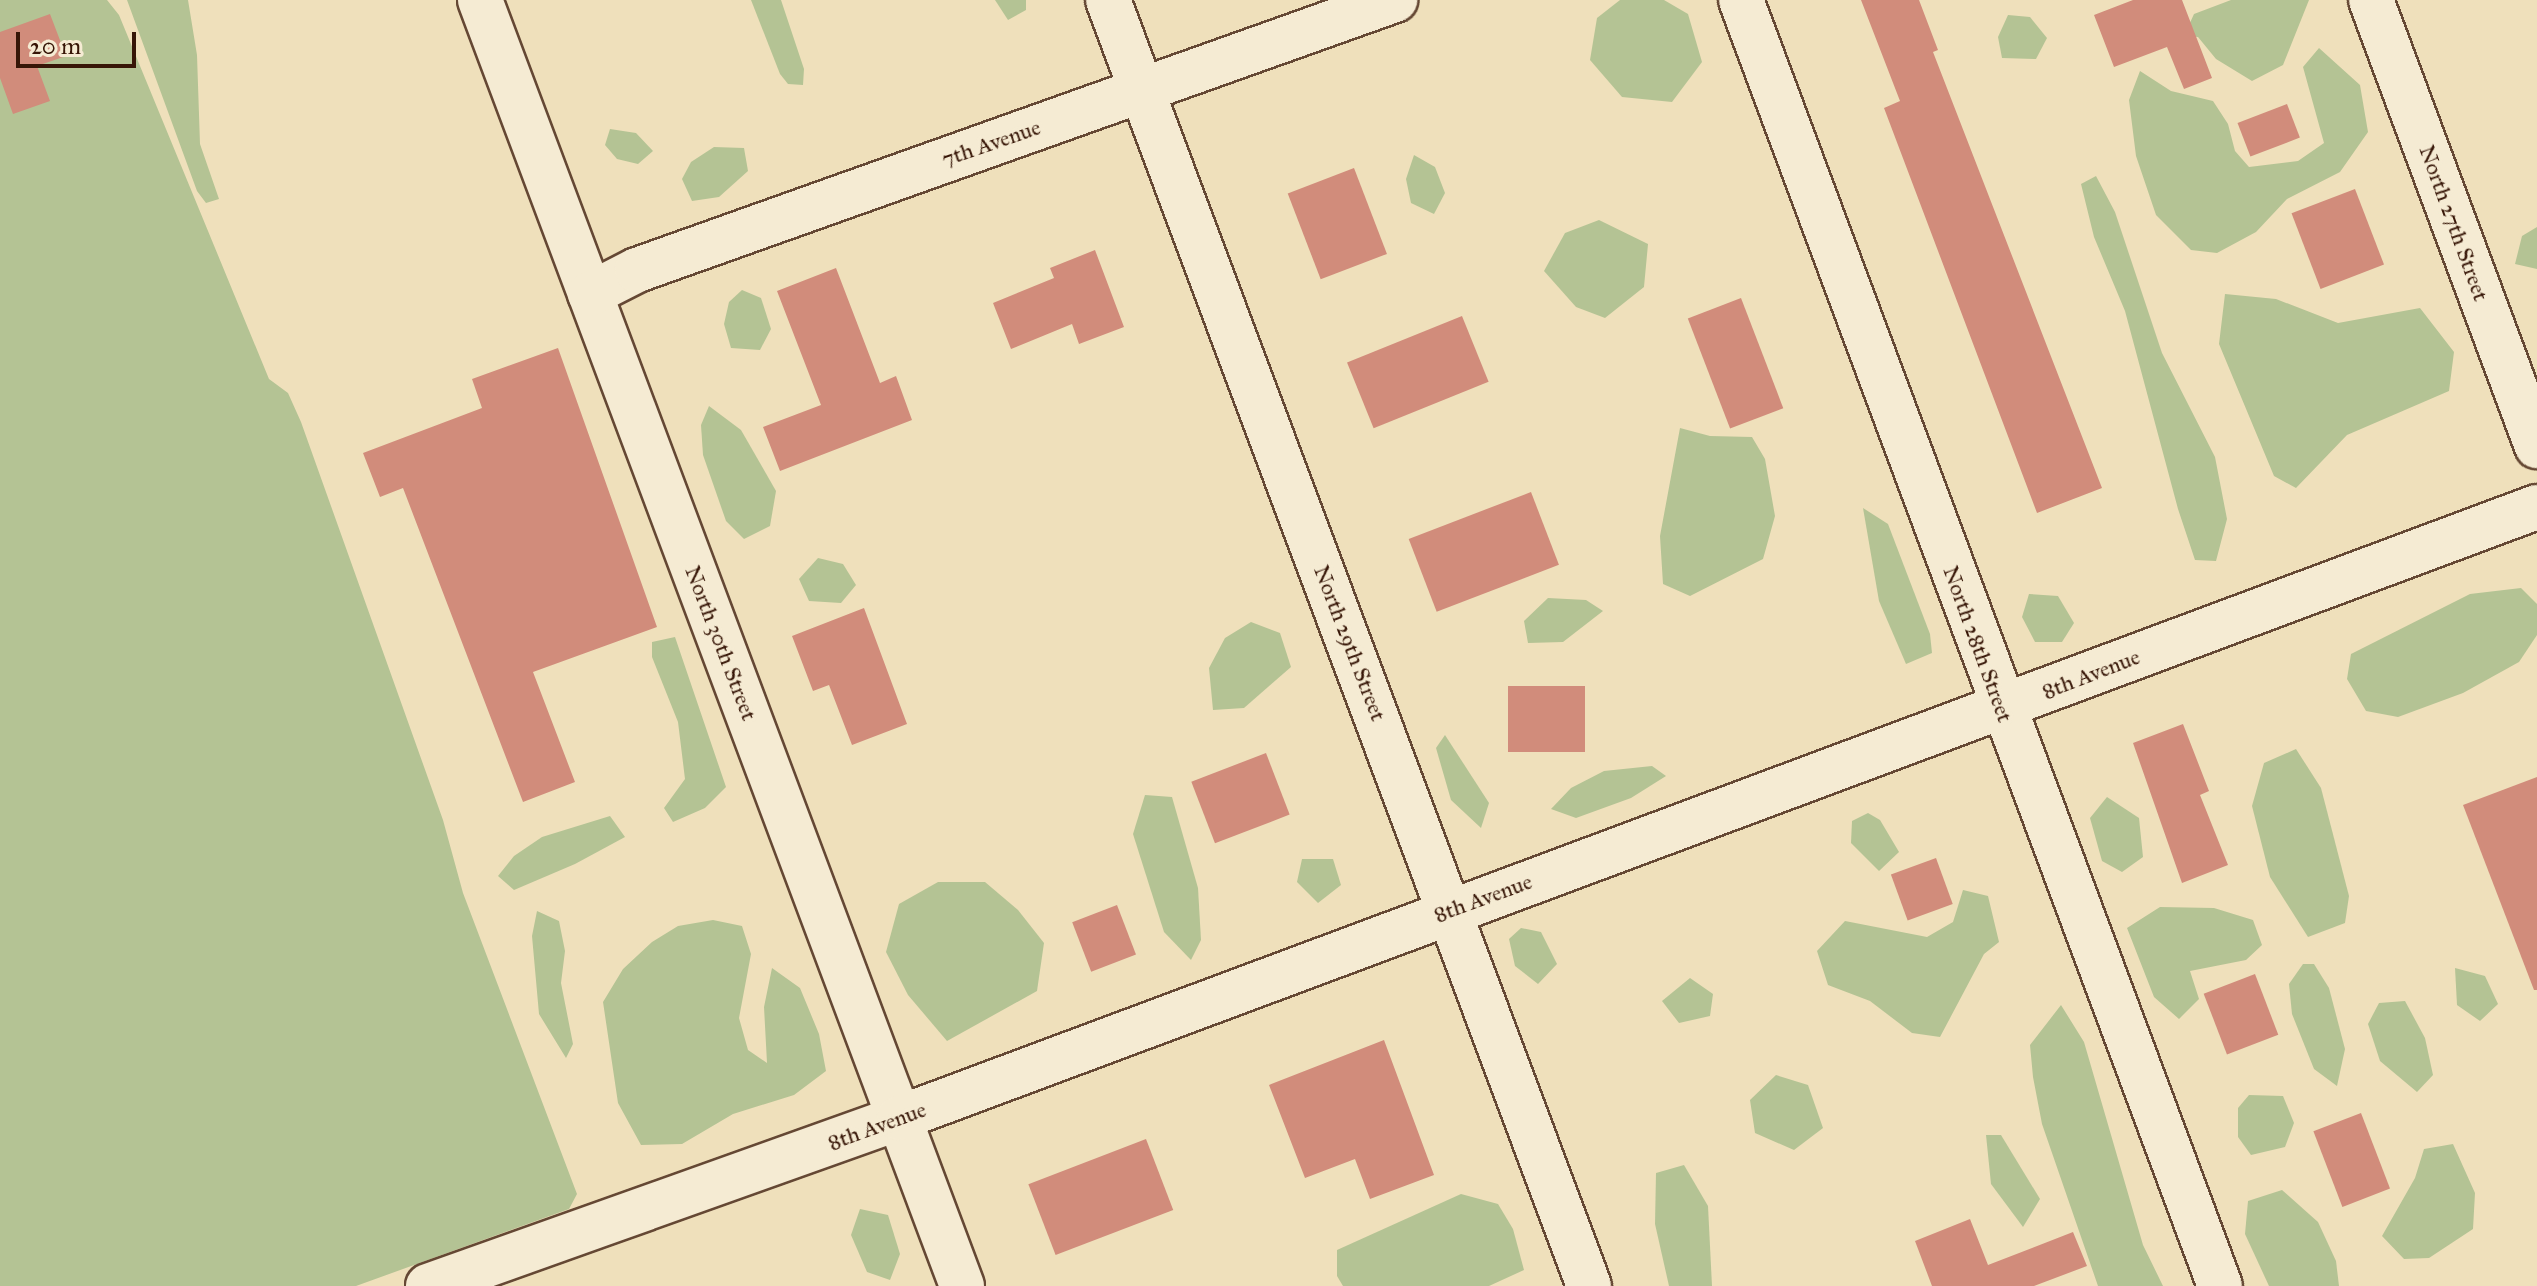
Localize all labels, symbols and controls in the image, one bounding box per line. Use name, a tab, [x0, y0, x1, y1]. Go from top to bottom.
scale bar	[20, 16, 140, 66]
text: 20 m	[30, 31, 81, 61]
street label: 7th Avenue	[938, 114, 1044, 172]
street label: North 27th Street	[2414, 141, 2494, 305]
street label: North 29th Street	[1308, 561, 1392, 725]
street label: North 30th Street	[679, 562, 763, 724]
street label: North 28th Street	[1937, 562, 2019, 726]
street label: 8th Avenue	[2038, 643, 2144, 705]
street label: 8th Avenue	[1430, 868, 1536, 928]
street label: 8th Avenue	[824, 1096, 930, 1156]

